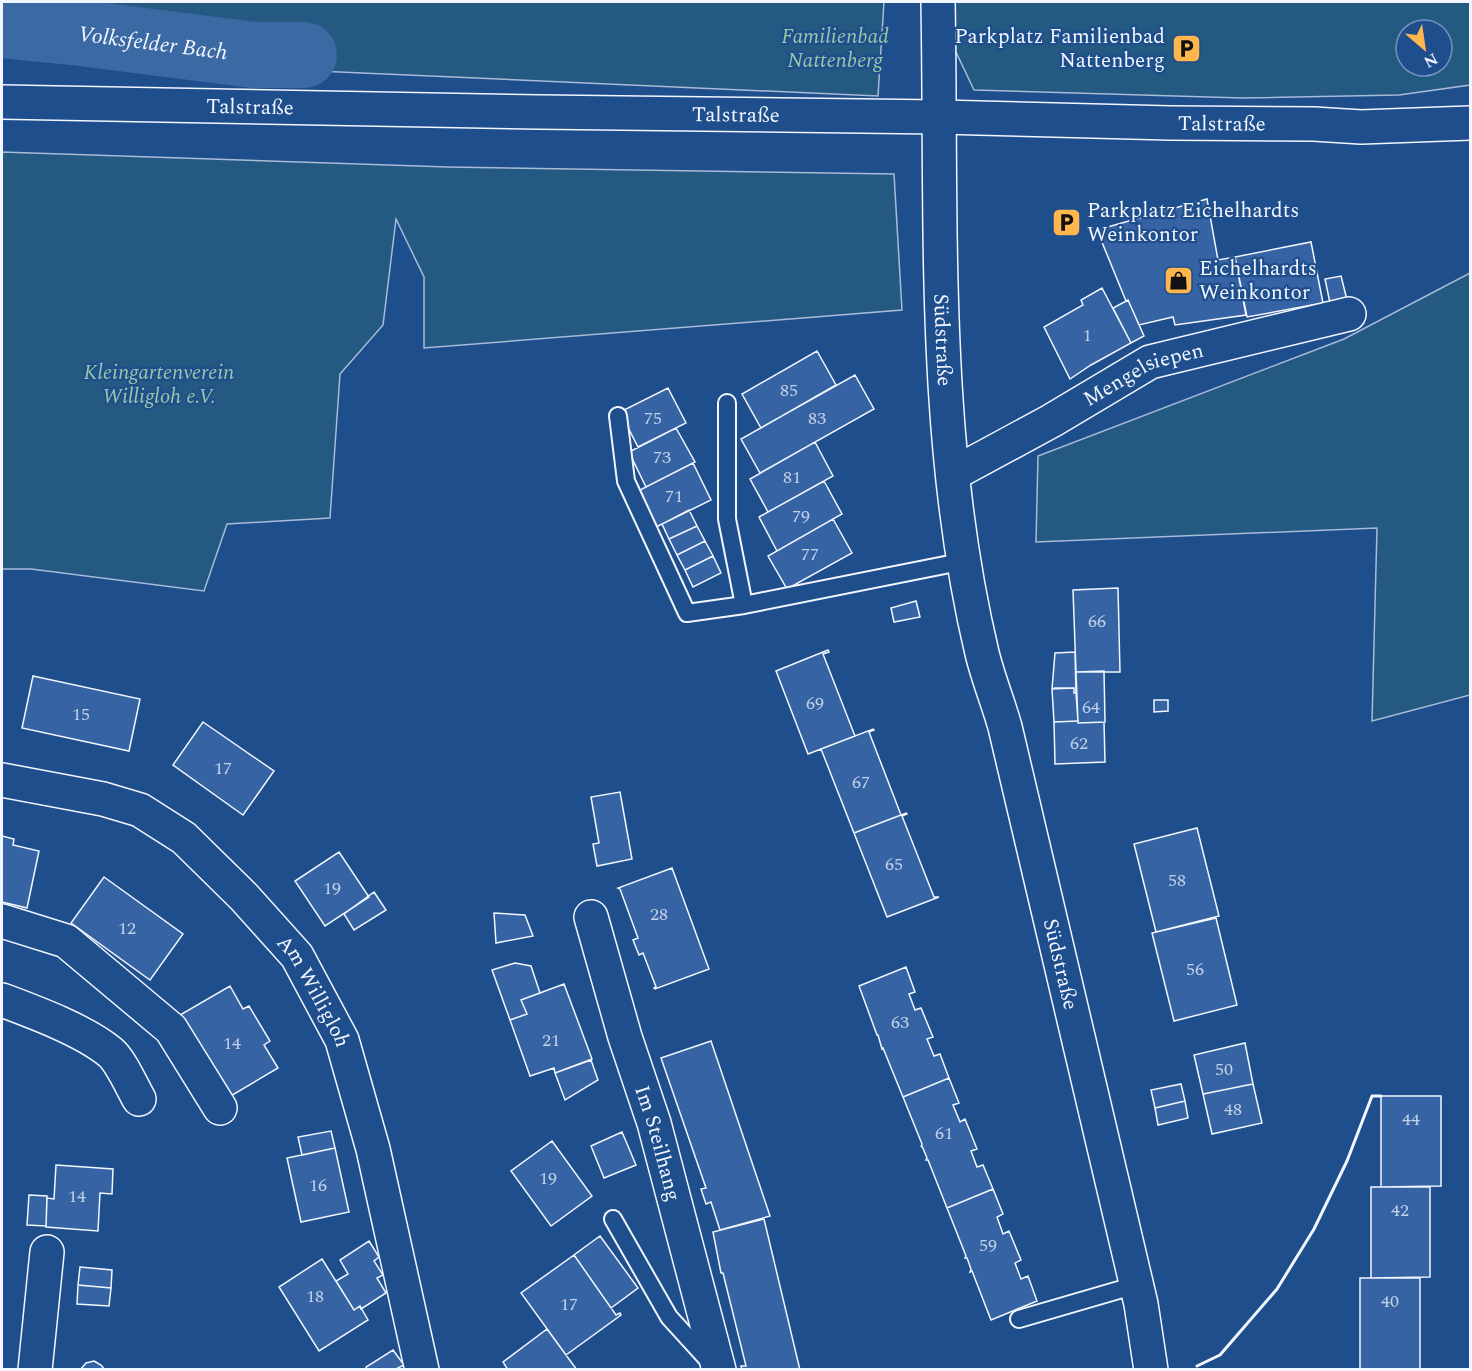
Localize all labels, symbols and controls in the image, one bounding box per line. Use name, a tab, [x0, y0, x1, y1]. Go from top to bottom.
water label: Volksfelder Bach	[76, 18, 229, 69]
north arrow	[1394, 18, 1454, 78]
park label: Familienbad Nattenberg	[781, 21, 889, 77]
place label: Parkplatz Familienbad Nattenberg	[954, 21, 1165, 77]
parking icon: Parkplatz Familienbad Nattenberg	[1170, 32, 1202, 64]
text: N	[1419, 47, 1442, 74]
street label: Talstraße	[206, 91, 294, 124]
street label: Talstraße	[692, 99, 780, 132]
street label: Talstraße	[1178, 108, 1266, 141]
place label: Parkplatz Eichelhardts Weinkontor	[1087, 195, 1299, 251]
parking icon: Parkplatz Eichelhardts Weinkontor	[1050, 206, 1082, 238]
place label: Eichelhardts Weinkontor	[1199, 253, 1317, 309]
shop icon: Eichelhardts Weinkontor	[1162, 264, 1194, 296]
street label: Südstraße	[924, 293, 960, 387]
house number: 1	[1083, 322, 1092, 349]
street label: Mengelsiepen	[1077, 335, 1207, 415]
park label: Kleingartenverein Willigloh e.V.	[84, 357, 234, 413]
house number: 85	[780, 377, 798, 404]
house number: 75	[644, 405, 662, 432]
house number: 83	[808, 405, 826, 432]
house number: 73	[653, 444, 671, 471]
house number: 81	[783, 464, 801, 491]
house number: 71	[665, 483, 683, 510]
house number: 79	[792, 503, 810, 530]
house number: 77	[801, 541, 819, 568]
house number: 66	[1088, 608, 1106, 635]
house number: 69	[806, 690, 824, 717]
house number: 64	[1082, 694, 1100, 721]
house number: 15	[72, 701, 90, 728]
house number: 62	[1070, 730, 1088, 757]
house number: 17	[214, 755, 232, 782]
house number: 67	[852, 769, 870, 796]
house number: 65	[885, 851, 903, 878]
house number: 58	[1168, 867, 1186, 894]
house number: 19	[323, 875, 341, 902]
house number: 28	[650, 901, 668, 928]
house number: 12	[118, 915, 136, 942]
street label: Südstraße	[1034, 915, 1086, 1013]
street label: Am Willigloh	[268, 928, 358, 1051]
house number: 56	[1186, 956, 1204, 983]
house number: 63	[891, 1009, 909, 1036]
house number: 21	[542, 1027, 560, 1054]
house number: 14	[223, 1030, 241, 1057]
house number: 50	[1215, 1056, 1233, 1083]
street label: Im Steilhang	[625, 1081, 689, 1205]
house number: 48	[1224, 1096, 1242, 1123]
house number: 44	[1402, 1106, 1420, 1133]
house number: 61	[935, 1120, 953, 1147]
house number: 19	[539, 1165, 557, 1192]
house number: 16	[309, 1172, 327, 1199]
house number: 14	[68, 1183, 86, 1210]
house number: 42	[1391, 1197, 1409, 1224]
house number: 59	[979, 1232, 997, 1259]
house number: 18	[306, 1283, 324, 1310]
house number: 40	[1381, 1288, 1399, 1315]
house number: 17	[560, 1291, 578, 1318]

